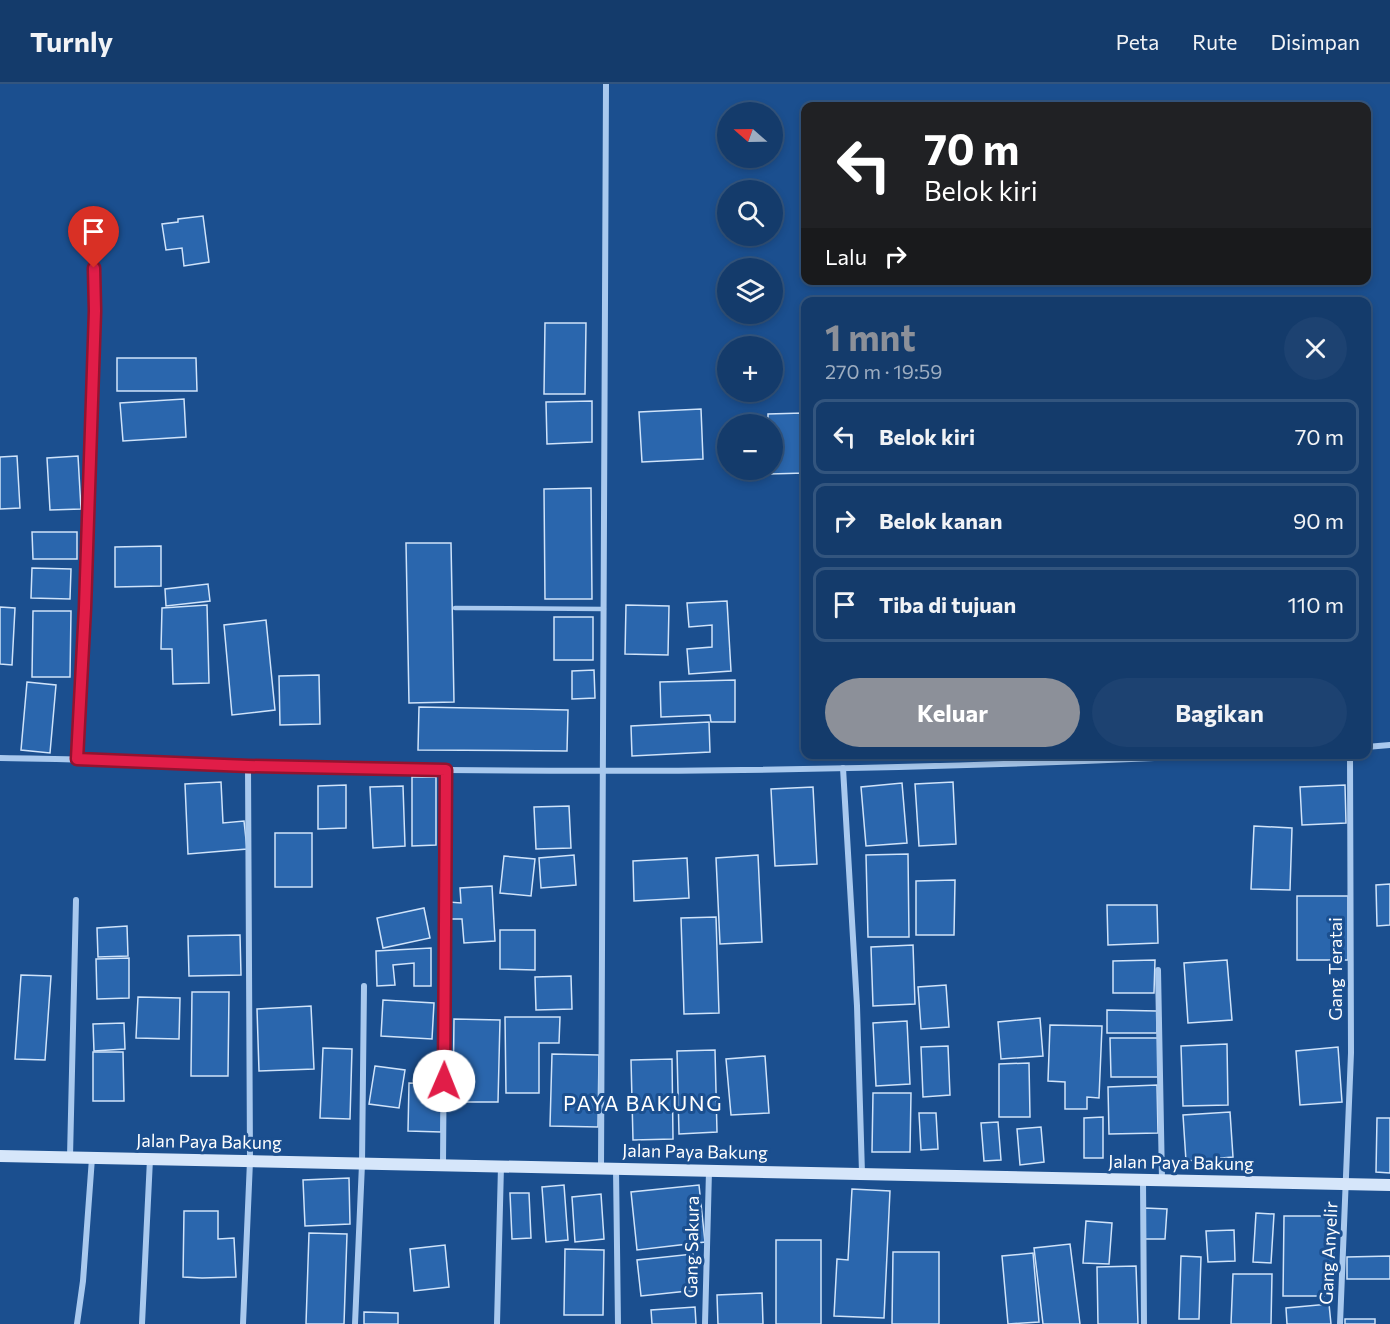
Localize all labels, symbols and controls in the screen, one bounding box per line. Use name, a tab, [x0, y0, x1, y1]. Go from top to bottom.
text: Turnly	[30, 24, 113, 58]
text: Peta	[1116, 29, 1159, 54]
text: Rute	[1192, 29, 1237, 54]
text: Disimpan	[1270, 29, 1360, 54]
north arrow	[717, 102, 783, 168]
map controls	[717, 102, 783, 480]
text: 70 m	[924, 122, 1019, 174]
icon: left	[825, 126, 903, 204]
text: Belok kiri	[924, 174, 1038, 207]
button: search	[717, 180, 783, 246]
pin	[68, 206, 119, 268]
icon: arrive	[77, 215, 110, 248]
icon: right	[879, 240, 912, 273]
text: Lalu	[825, 243, 867, 270]
button: layers	[717, 258, 783, 324]
text: 1 mnt	[825, 314, 916, 358]
button: close	[1284, 317, 1347, 380]
button: +	[717, 336, 783, 402]
text: 270 m · 19:59	[825, 359, 942, 383]
button: −	[717, 414, 783, 480]
icon: left	[828, 420, 861, 453]
text: Belok kiri	[879, 423, 975, 450]
text: 70 m	[1295, 423, 1344, 450]
icon: right	[828, 504, 861, 537]
text: Belok kanan	[879, 507, 1002, 534]
text: 90 m	[1293, 507, 1344, 534]
icon: arrive	[828, 588, 861, 621]
text: Tiba di tujuan	[879, 591, 1016, 618]
text: 110 m	[1287, 591, 1344, 618]
button: Keluar	[825, 678, 1080, 747]
button: Bagikan	[1092, 678, 1347, 747]
street label: Gang Teratai	[1324, 917, 1346, 1021]
position arrow	[412, 1049, 476, 1113]
district label: PAYA BAKUNG	[563, 1090, 723, 1115]
street label: Jalan Paya Bakung	[136, 1129, 282, 1153]
street label: Jalan Paya Bakung	[622, 1139, 768, 1163]
street label: Jalan Paya Bakung	[1108, 1150, 1254, 1174]
street label: Gang Sakura	[679, 1196, 703, 1298]
street label: Gang Anyelir	[1314, 1201, 1342, 1305]

